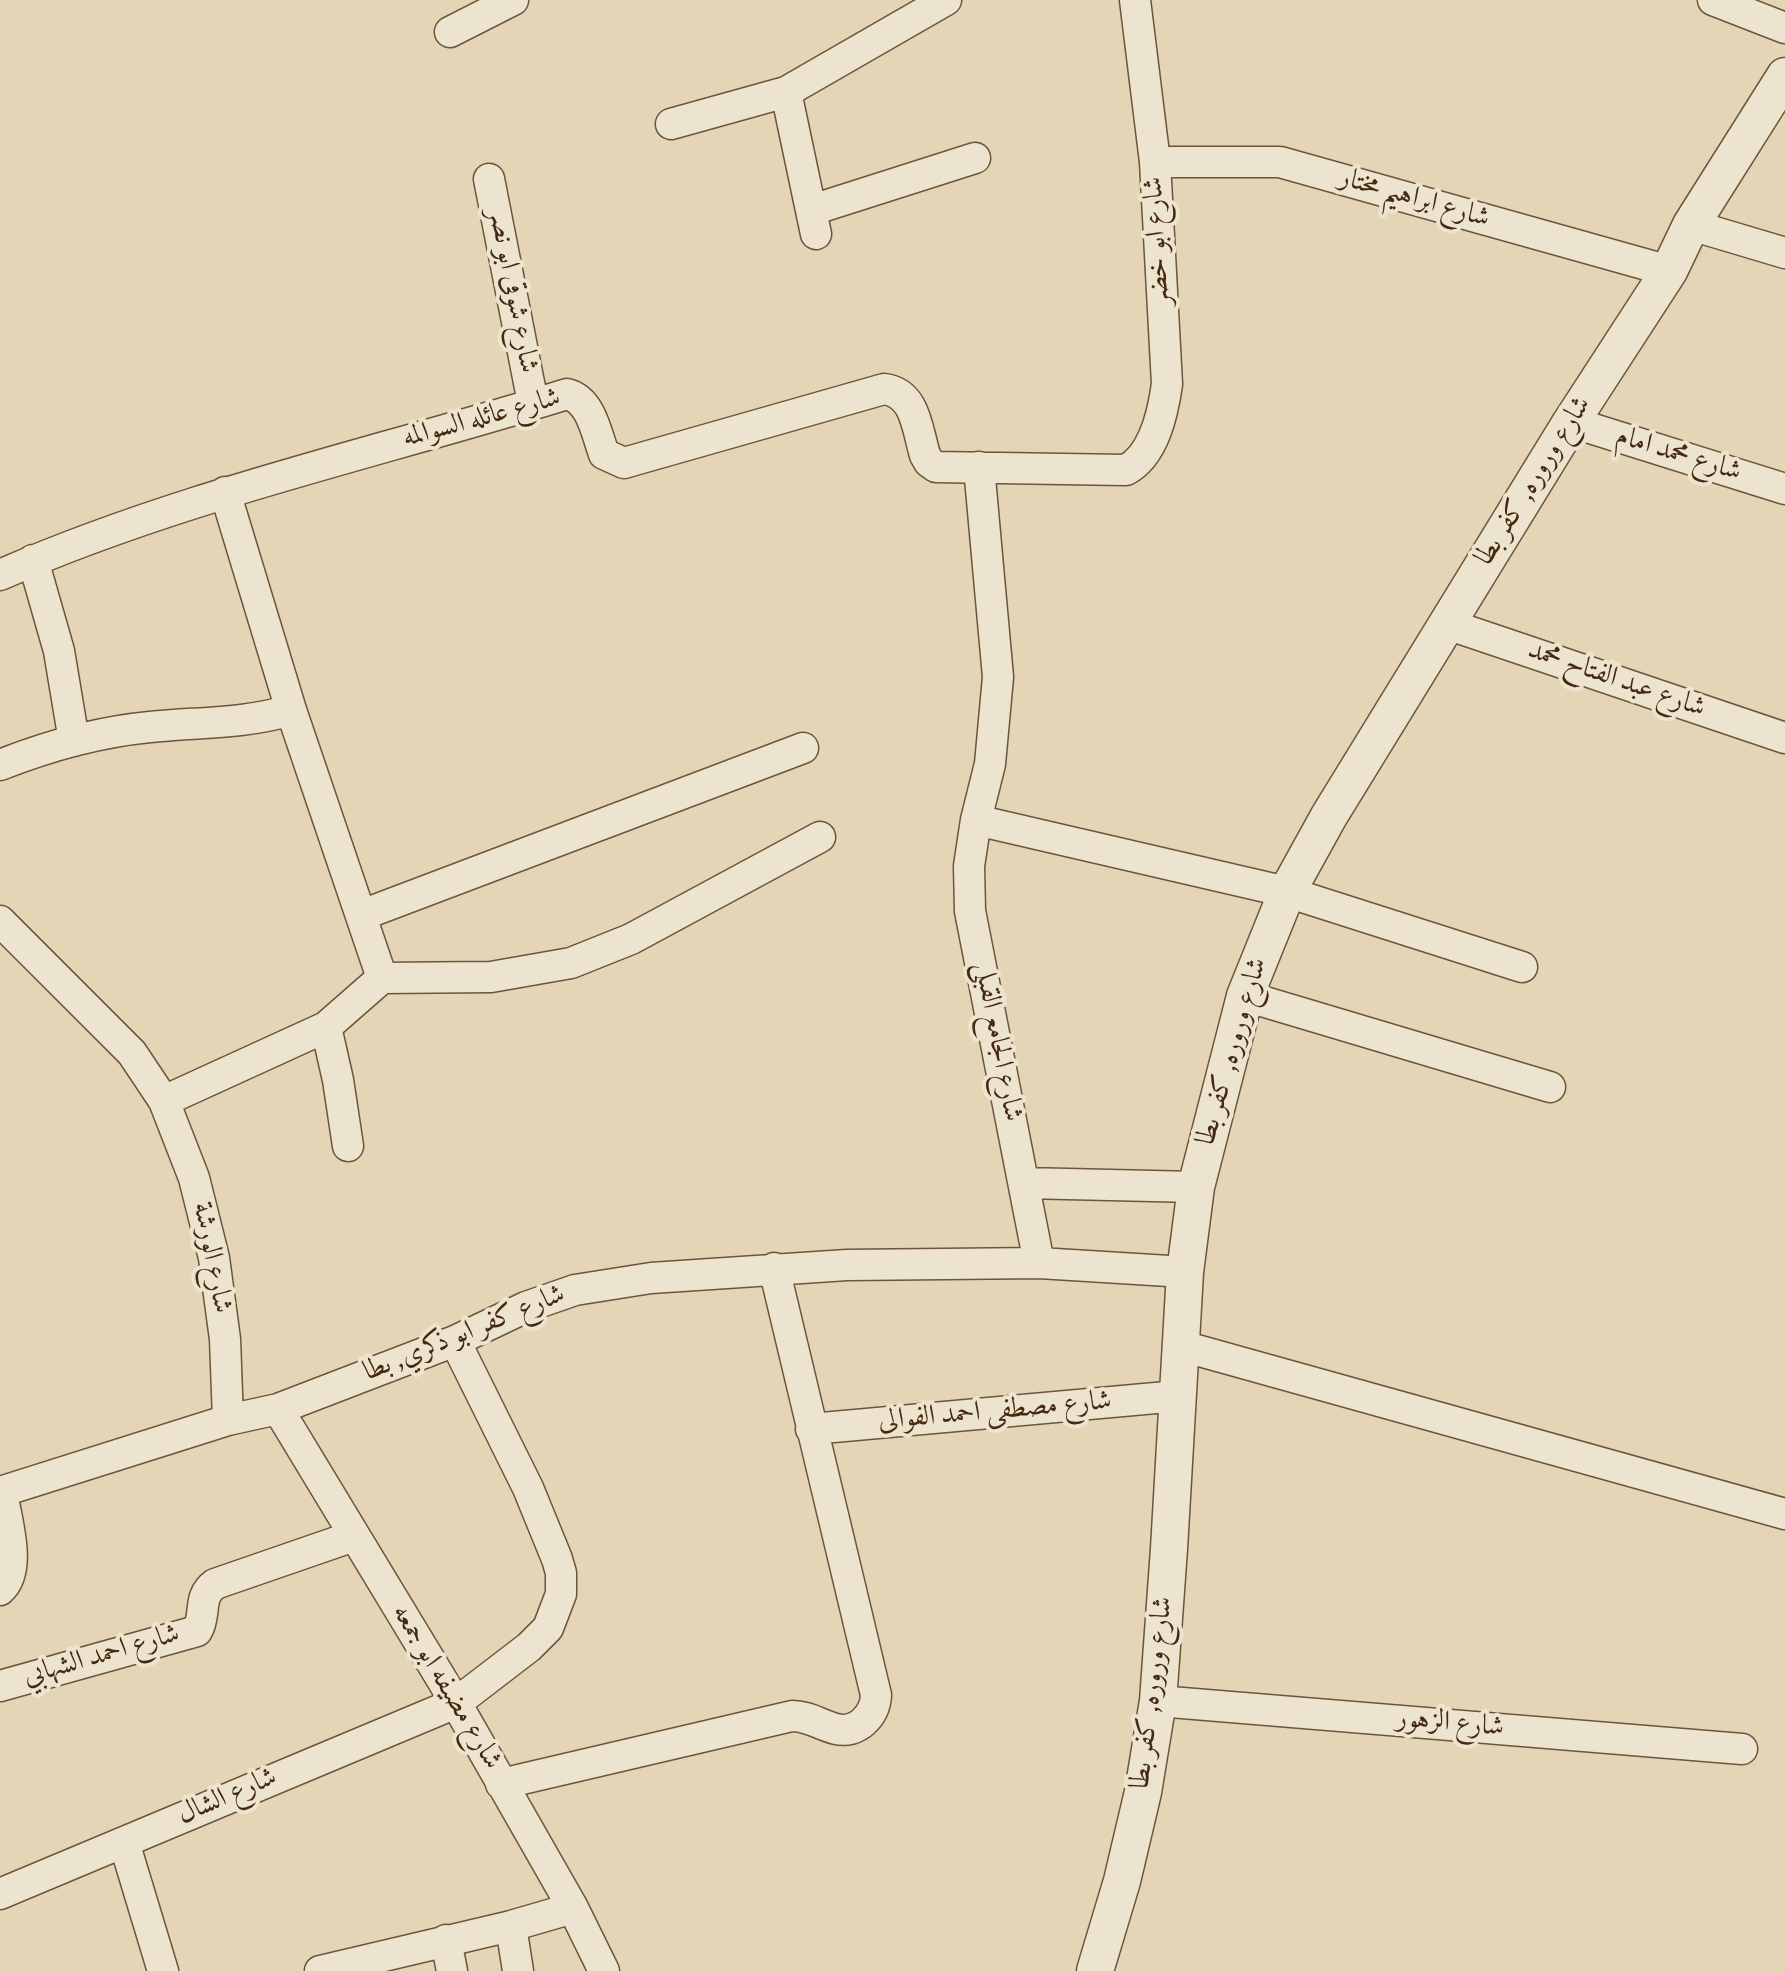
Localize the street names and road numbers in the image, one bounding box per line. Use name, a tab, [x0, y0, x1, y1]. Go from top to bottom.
street label: شارع ابراهيم مختار	[1335, 162, 1493, 238]
street label: شارع ابو خضر	[1139, 176, 1179, 306]
street label: شارع شوقى ابو نصر	[479, 206, 543, 376]
street label: شارع عائله السوالمه	[399, 383, 565, 457]
street label: شارع وروره, كفر بطا	[1469, 391, 1601, 573]
street label: شارع محمد امام	[1611, 421, 1745, 491]
street label: شارع عبد الفتاح محمد	[1523, 635, 1709, 727]
street label: شارع وروره, كفر بطا	[1191, 954, 1277, 1150]
street label: شارع الجامع القبلى	[964, 959, 1028, 1125]
street label: شارع الورشة	[183, 1200, 237, 1316]
street label: شارع كفر ابو ذكري, بطا	[359, 1279, 571, 1391]
street label: شارع مصطفى احمد الفوالى	[877, 1386, 1113, 1440]
street label: شارع وروره, كفر بطا	[1126, 1595, 1182, 1791]
street label: شارع مضيفه ابو جمعه	[382, 1599, 508, 1777]
street label: شارع احمد الشهابي	[20, 1619, 184, 1695]
street label: شارع الزهور	[1395, 1704, 1505, 1746]
street label: شارع الشال	[173, 1762, 283, 1834]

